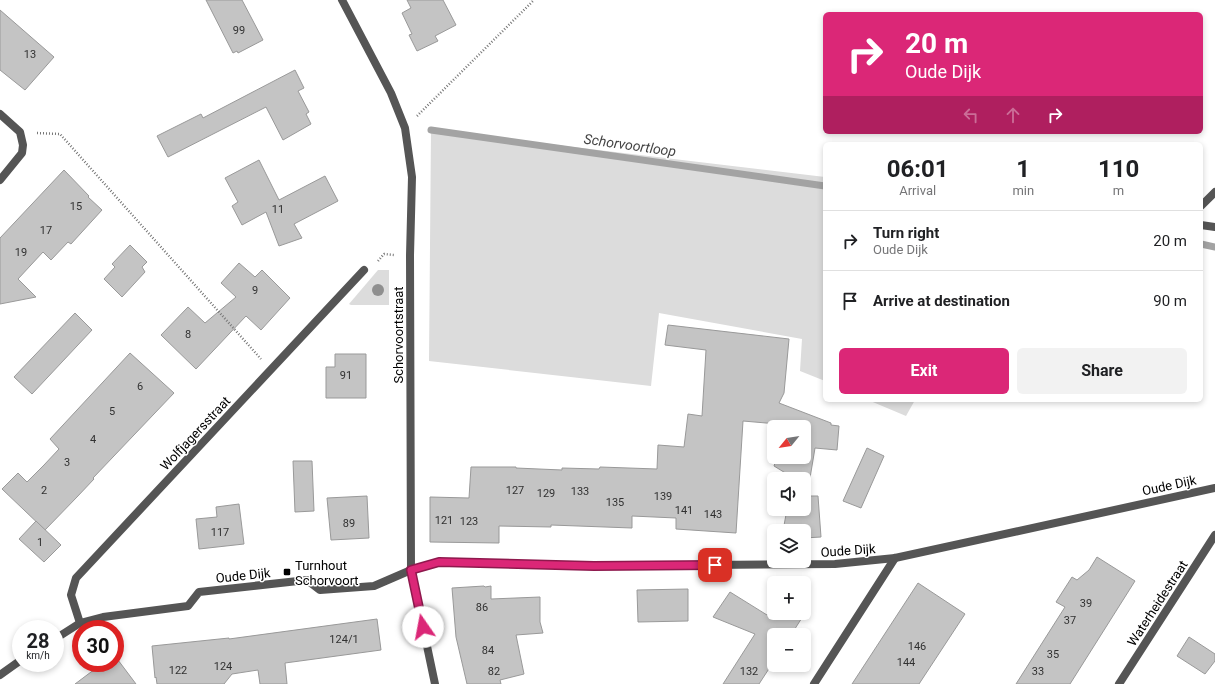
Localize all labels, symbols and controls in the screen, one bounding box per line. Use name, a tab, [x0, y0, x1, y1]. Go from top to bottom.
house number: 99	[233, 24, 245, 37]
text: 20 m	[905, 27, 968, 60]
icon: right	[839, 28, 891, 80]
house number: 13	[24, 48, 36, 61]
text: Oude Dijk	[905, 61, 981, 82]
icon: left	[960, 104, 982, 126]
icon: ahead	[1002, 104, 1024, 126]
icon: right	[1044, 104, 1066, 126]
water label: Schorvoortloop	[583, 131, 677, 159]
text: 06:01	[887, 155, 949, 183]
text: 1	[1016, 155, 1030, 183]
text: 110	[1098, 155, 1139, 183]
text: Arrival	[899, 183, 936, 198]
text: min	[1012, 183, 1034, 198]
text: m	[1113, 183, 1124, 198]
house number: 15	[70, 200, 82, 213]
house number: 11	[272, 203, 284, 216]
house number: 17	[40, 224, 52, 237]
text: Turn right	[873, 224, 939, 242]
icon: right	[839, 230, 861, 252]
text: 20 m	[1153, 232, 1187, 250]
text: Oude Dijk	[873, 242, 928, 257]
house number: 19	[15, 246, 27, 259]
house number: 9	[252, 284, 258, 297]
street label: Schorvoortstraat	[391, 286, 406, 384]
icon: arrive	[839, 290, 861, 312]
text: Arrive at destination	[873, 292, 1010, 310]
text: 90 m	[1153, 292, 1187, 310]
house number: 8	[185, 328, 191, 341]
button: Exit	[839, 348, 1009, 394]
button: Share	[1017, 348, 1187, 394]
house number: 91	[340, 369, 352, 382]
house number: 6	[137, 380, 143, 393]
street label: Wolfjagersstraat	[157, 393, 233, 473]
house number: 5	[109, 405, 115, 418]
north arrow	[767, 420, 811, 464]
map controls	[767, 420, 811, 672]
house number: 4	[90, 433, 96, 446]
house number: 3	[64, 456, 70, 469]
button: sound	[767, 472, 811, 516]
street label: Oude Dijk	[1141, 472, 1198, 499]
house number: 2	[41, 484, 47, 497]
house number: 127	[506, 484, 524, 497]
house number: 133	[571, 485, 589, 498]
house number: 129	[537, 487, 555, 500]
house number: 139	[654, 490, 672, 503]
house number: 135	[606, 496, 624, 509]
house number: 141	[675, 504, 693, 517]
house number: 143	[704, 508, 722, 521]
house number: 121	[435, 514, 453, 527]
house number: 123	[460, 515, 478, 528]
house number: 89	[343, 517, 355, 530]
button: layers	[767, 524, 811, 568]
house number: 117	[211, 526, 229, 539]
house number: 1	[37, 536, 43, 549]
street label: Oude Dijk	[820, 541, 876, 560]
pin	[698, 548, 732, 582]
icon: arrive	[704, 554, 726, 576]
place label: Turnhout Schorvoort	[295, 558, 359, 588]
street label: Waterheidestraat	[1124, 558, 1191, 649]
street label: Oude Dijk	[215, 565, 272, 586]
marker: Turnhout Schorvoort	[282, 567, 292, 577]
button: +	[767, 576, 811, 620]
house number: 39	[1080, 597, 1092, 610]
house number: 86	[476, 601, 488, 614]
position arrow	[402, 606, 444, 648]
house number: 37	[1064, 614, 1076, 627]
speed limit sign: 30	[72, 620, 124, 672]
button: −	[767, 628, 811, 672]
text: 28	[27, 629, 49, 653]
house number: 124/1	[329, 633, 359, 646]
house number: 146	[908, 640, 926, 653]
house number: 84	[482, 644, 494, 657]
house number: 35	[1047, 648, 1059, 661]
text: km/h	[26, 650, 50, 661]
house number: 144	[897, 656, 915, 669]
house number: 124	[214, 660, 232, 673]
house number: 122	[169, 664, 187, 677]
house number: 82	[488, 665, 500, 678]
house number: 132	[740, 665, 758, 678]
house number: 33	[1032, 665, 1044, 678]

